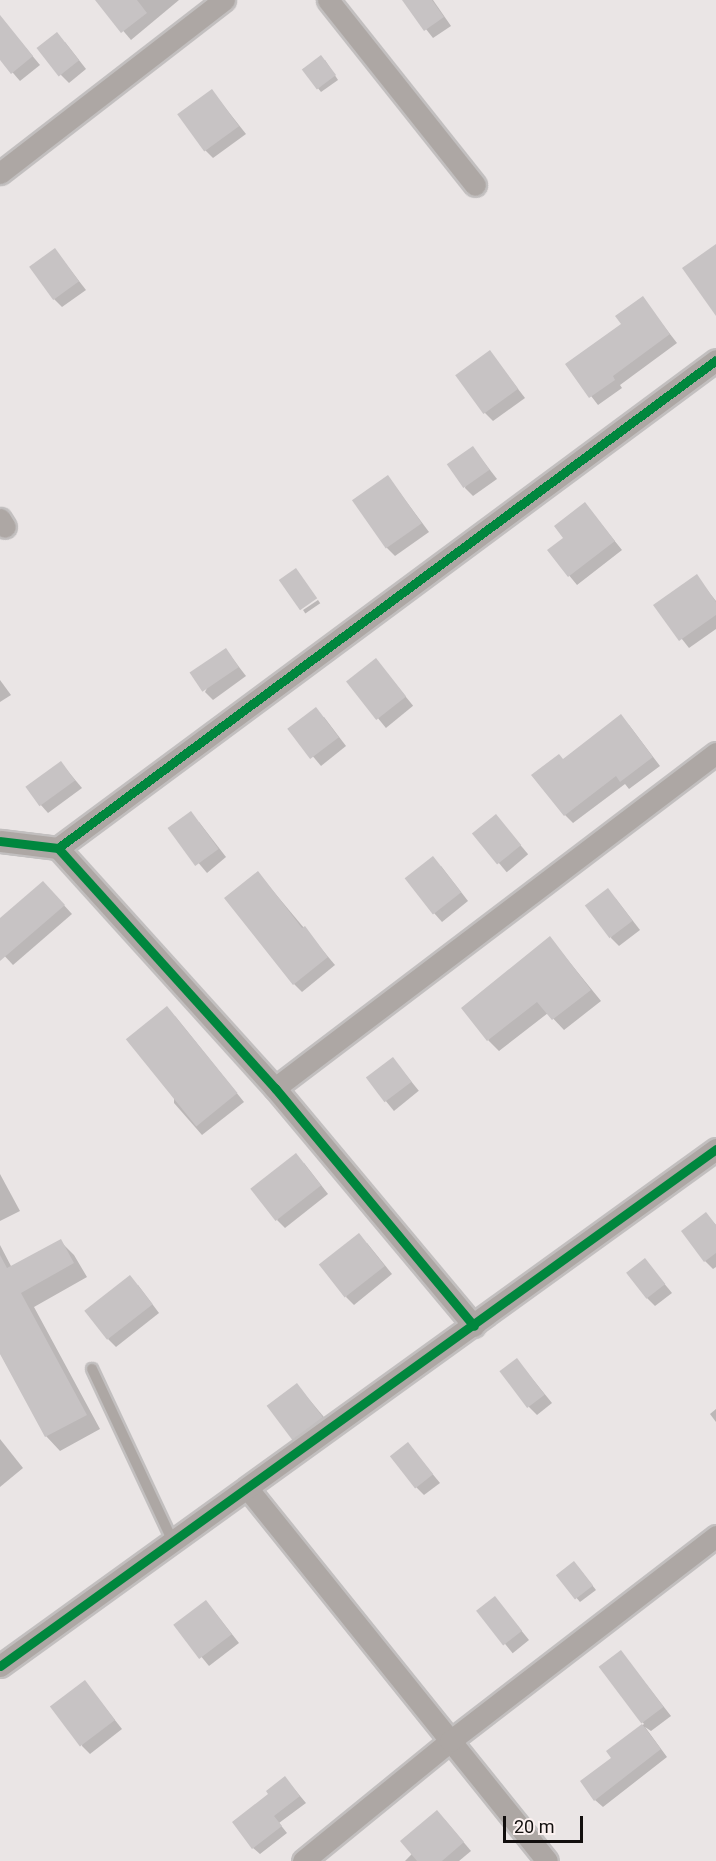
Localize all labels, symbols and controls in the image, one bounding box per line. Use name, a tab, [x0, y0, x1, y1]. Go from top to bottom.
scale bar	[506, 1804, 586, 1842]
text: 20 m	[514, 1816, 554, 1837]

